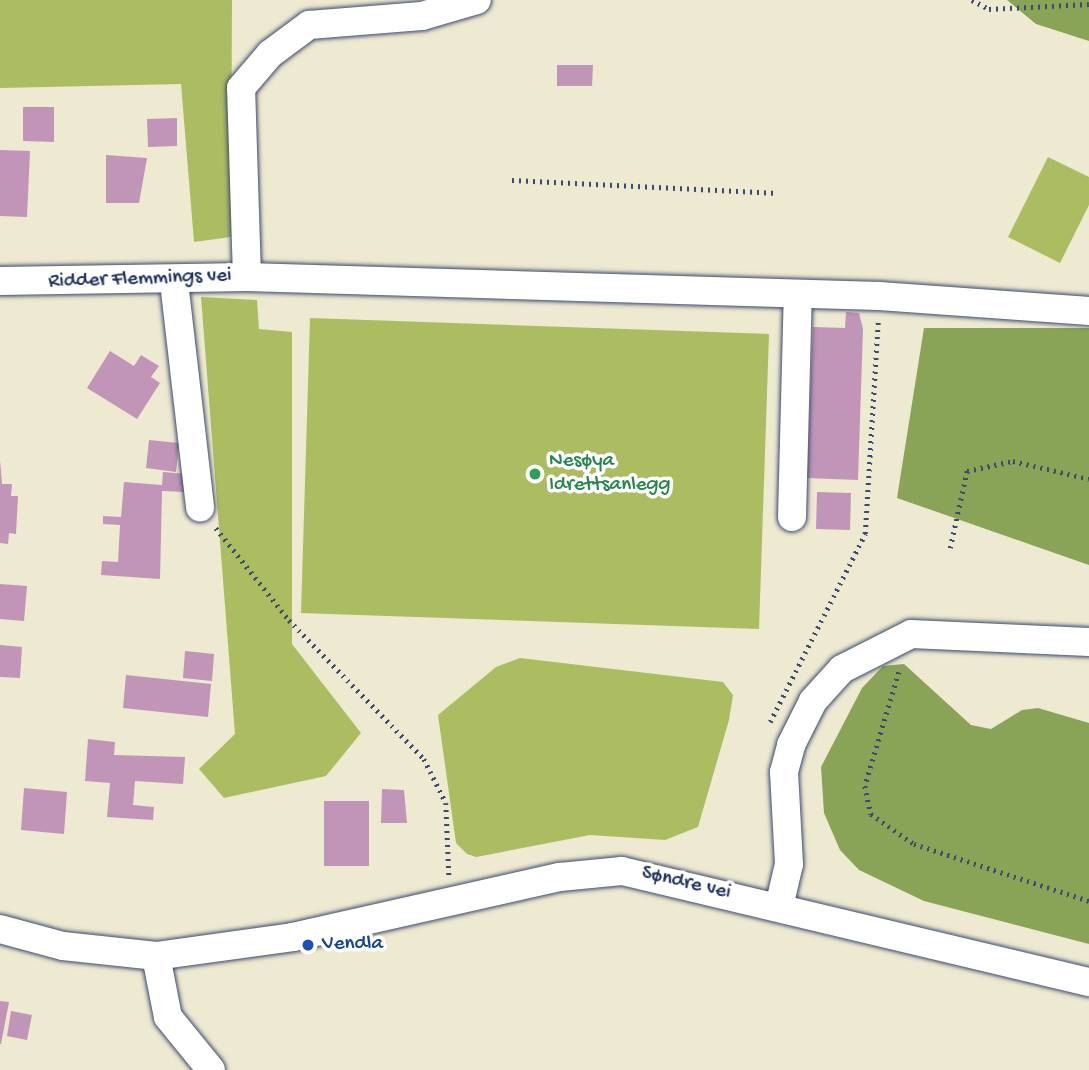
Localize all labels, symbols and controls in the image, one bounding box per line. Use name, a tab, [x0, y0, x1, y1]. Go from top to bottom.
street label: Ridder Flemmings vei	[48, 264, 232, 296]
place label: Nesøya Idrettsanlegg	[549, 449, 670, 499]
marker: Nesøya Idrettsanlegg	[527, 466, 543, 482]
street label: Søndre vei	[639, 862, 733, 906]
place label: Vendla	[322, 932, 383, 958]
marker: Vendla	[300, 937, 316, 953]

